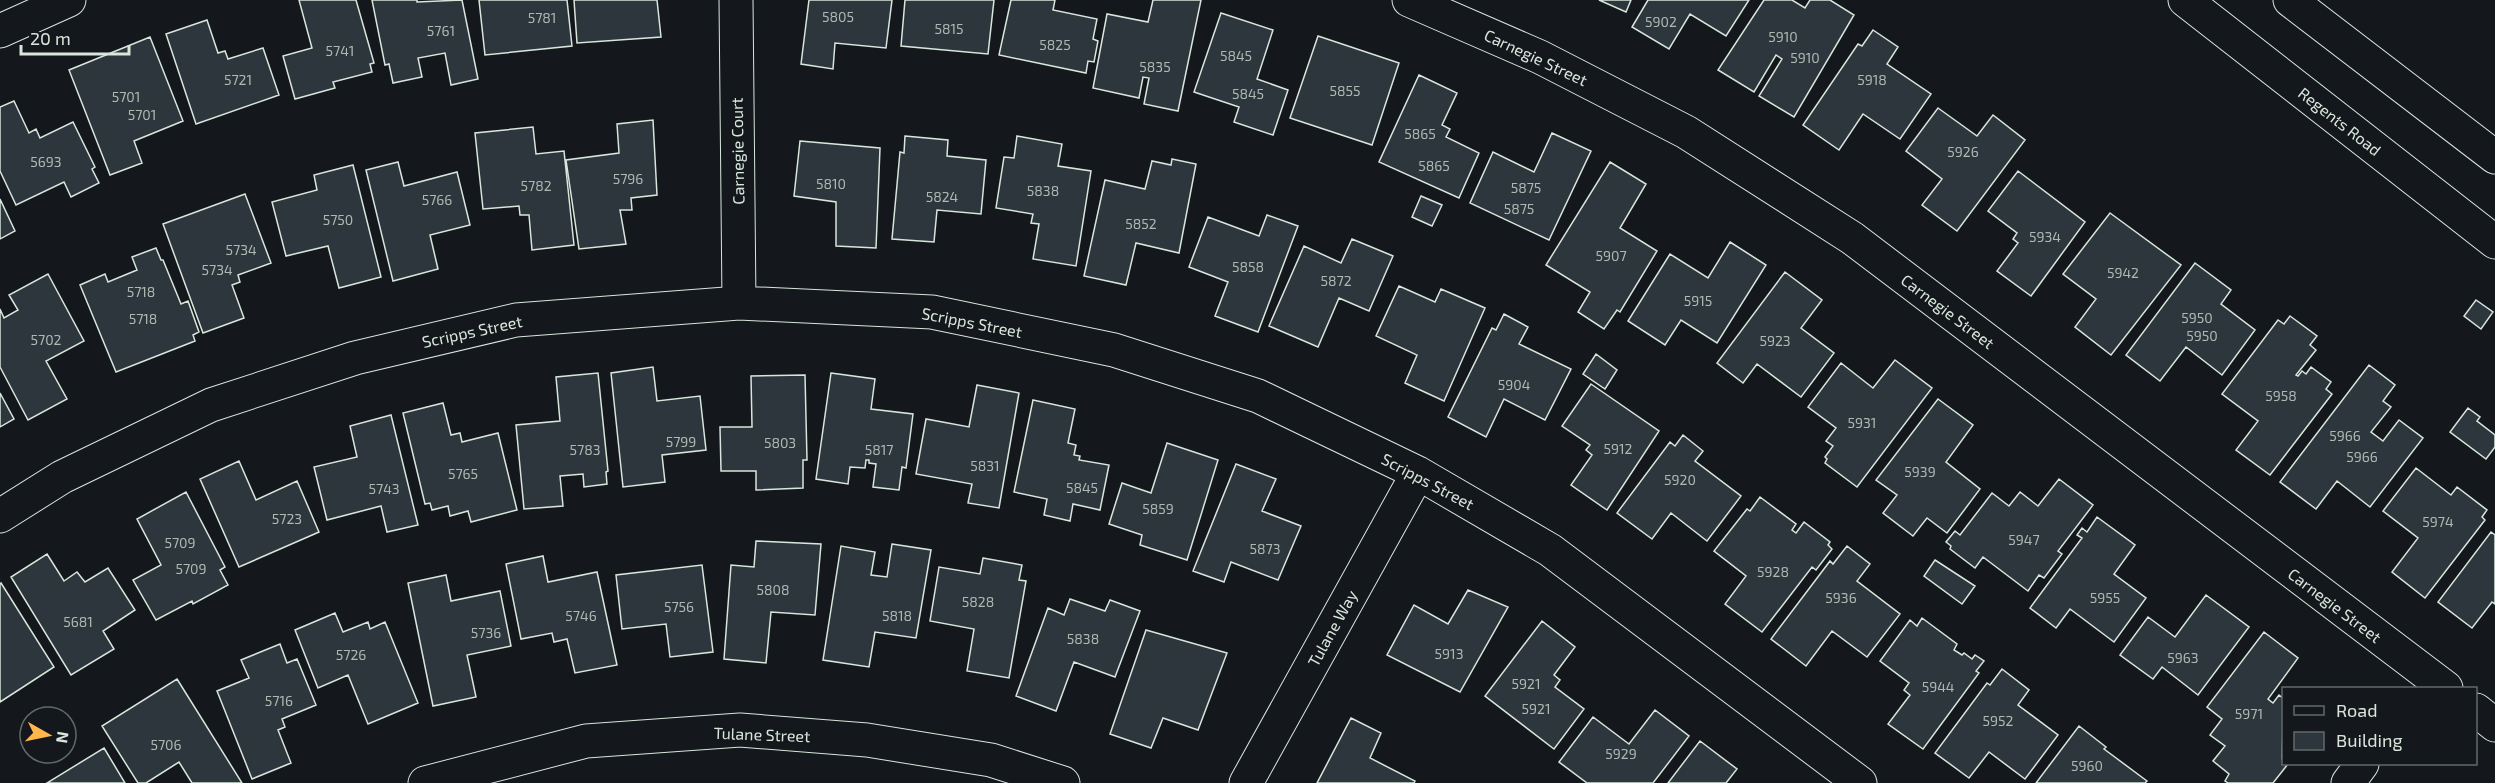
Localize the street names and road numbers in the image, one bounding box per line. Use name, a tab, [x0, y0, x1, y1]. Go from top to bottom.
street label: Carnegie Street	[1481, 25, 1591, 89]
street label: Regents Road	[2295, 83, 2385, 159]
street label: Carnegie Court	[727, 97, 747, 205]
street label: Carnegie Street	[1898, 270, 1998, 352]
street label: Scripps Street	[920, 303, 1024, 341]
street label: Scripps Street	[420, 311, 524, 351]
street label: Scripps Street	[1379, 449, 1477, 513]
street label: Carnegie Street	[2285, 564, 2385, 646]
street label: Tulane Way	[1303, 586, 1361, 669]
street label: Tulane Street	[713, 723, 811, 745]

